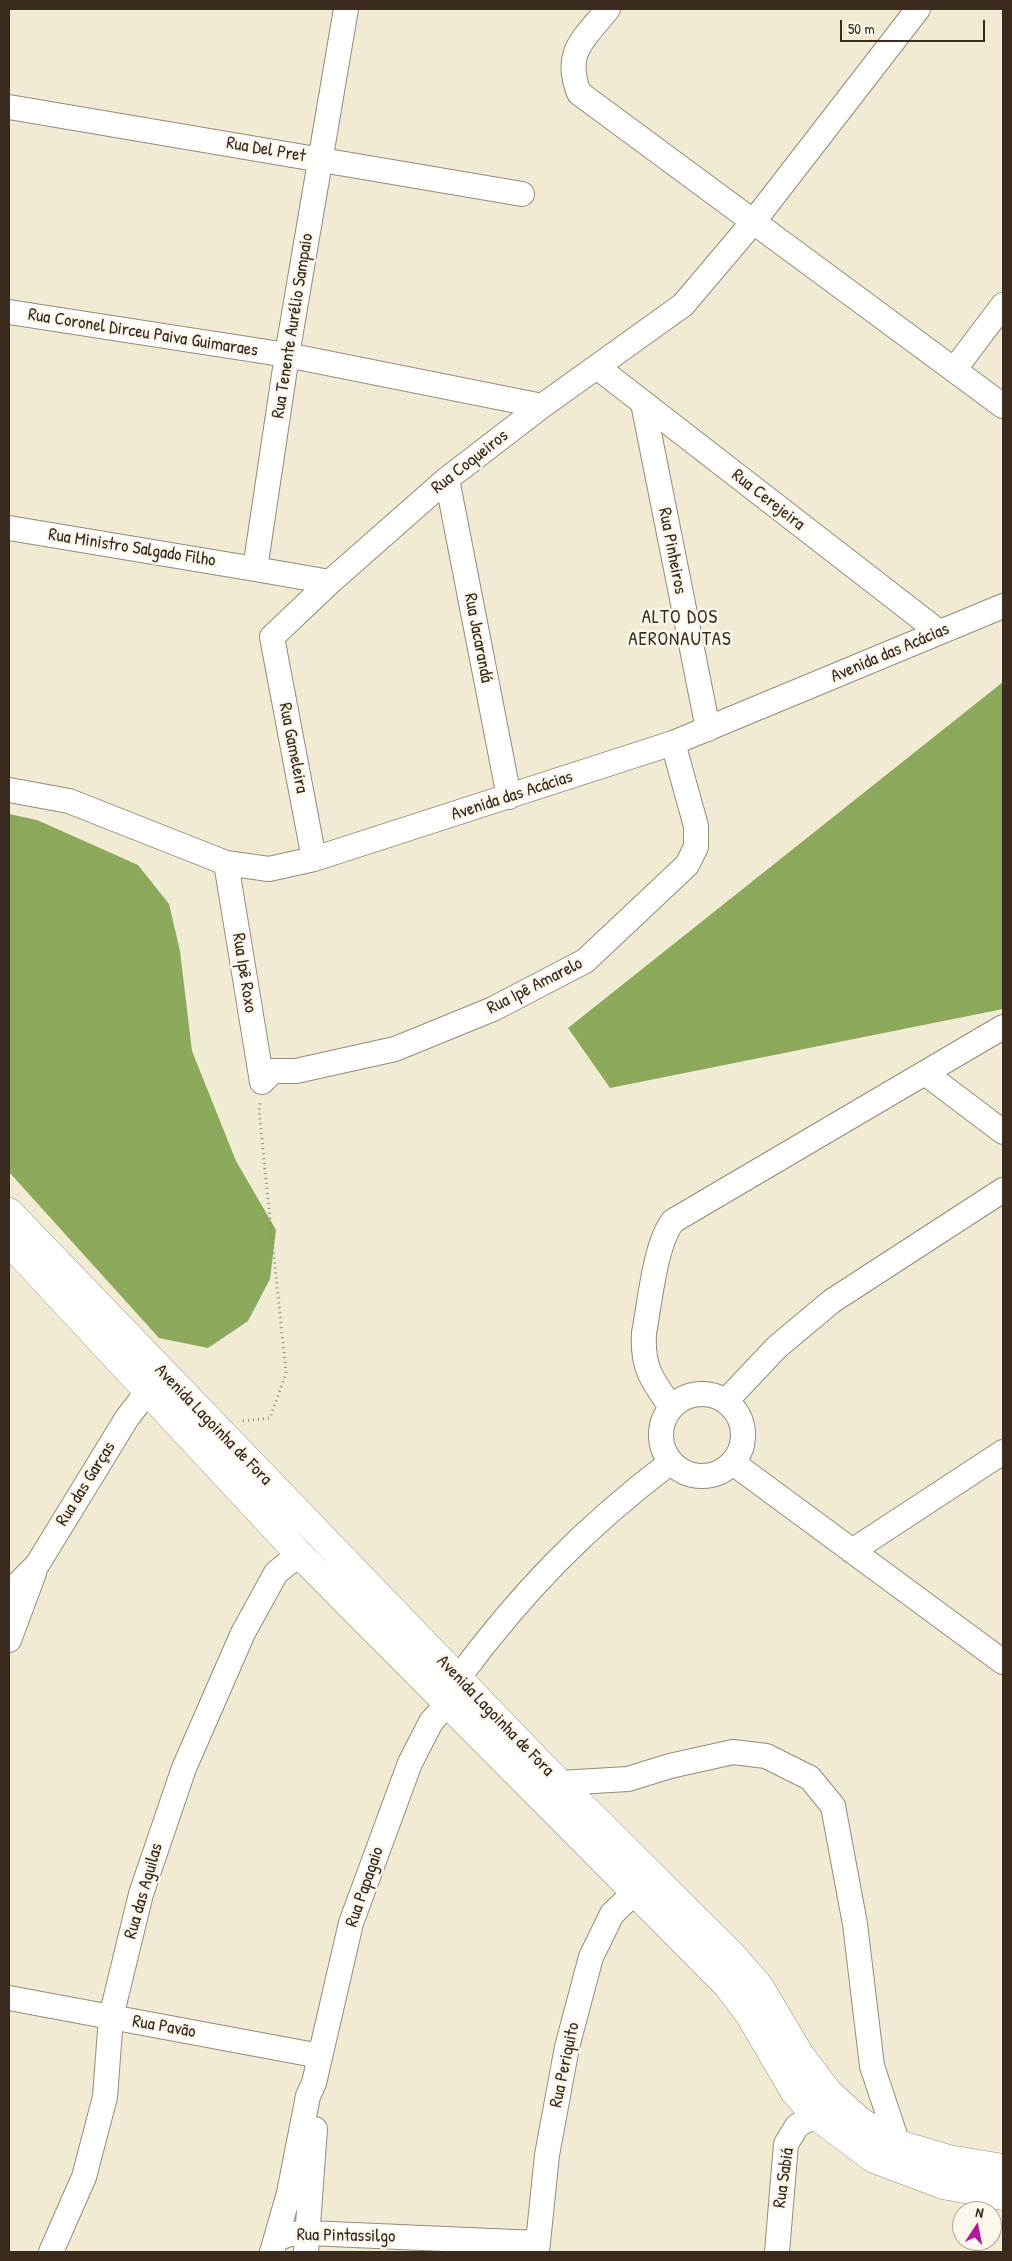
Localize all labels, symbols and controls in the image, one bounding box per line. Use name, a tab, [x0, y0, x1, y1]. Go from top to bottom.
scale bar	[842, 10, 987, 42]
text: 50 m	[848, 18, 875, 39]
street label: Rua Del Pret	[225, 132, 307, 168]
street label: Rua Tenente Aurélio Sampaio	[268, 232, 318, 420]
street label: Rua Coronel Dirceu Paiva Guimaraes	[26, 304, 260, 362]
street label: Rua Coqueiros	[427, 425, 513, 499]
street label: Rua Cerejeira	[727, 465, 809, 535]
street label: Rua Pinheiros	[653, 506, 691, 596]
street label: Rua Ministro Salgado Filho	[47, 524, 217, 572]
street label: Rua Jacarandá	[459, 592, 497, 684]
district label: ALTO DOS AERONAUTAS	[627, 607, 733, 651]
street label: Avenida das Acácias	[828, 618, 952, 688]
street label: Rua Gameleira	[274, 701, 312, 795]
street label: Avenida das Acácias	[449, 766, 575, 826]
street label: Rua Ipê Roxo	[227, 932, 261, 1014]
street label: Rua Ipê Amarelo	[484, 953, 586, 1019]
street label: Avenida Lagoinha de Fora	[150, 1360, 276, 1490]
street label: Rua das Garças	[52, 1438, 120, 1530]
street label: Avenida Lagoinha de Fora	[432, 1651, 558, 1781]
street label: Rua das Aguilas	[120, 1841, 168, 1941]
street label: Rua Papagaio	[341, 1844, 389, 1930]
street label: Rua Pavão	[131, 2011, 197, 2043]
street label: Rua Periquito	[545, 2021, 585, 2109]
street label: Rua Sabiá	[769, 2147, 799, 2209]
north arrow	[952, 2201, 1002, 2251]
text: N	[974, 2202, 985, 2222]
street label: Rua Pintassilgo	[297, 2224, 395, 2248]

